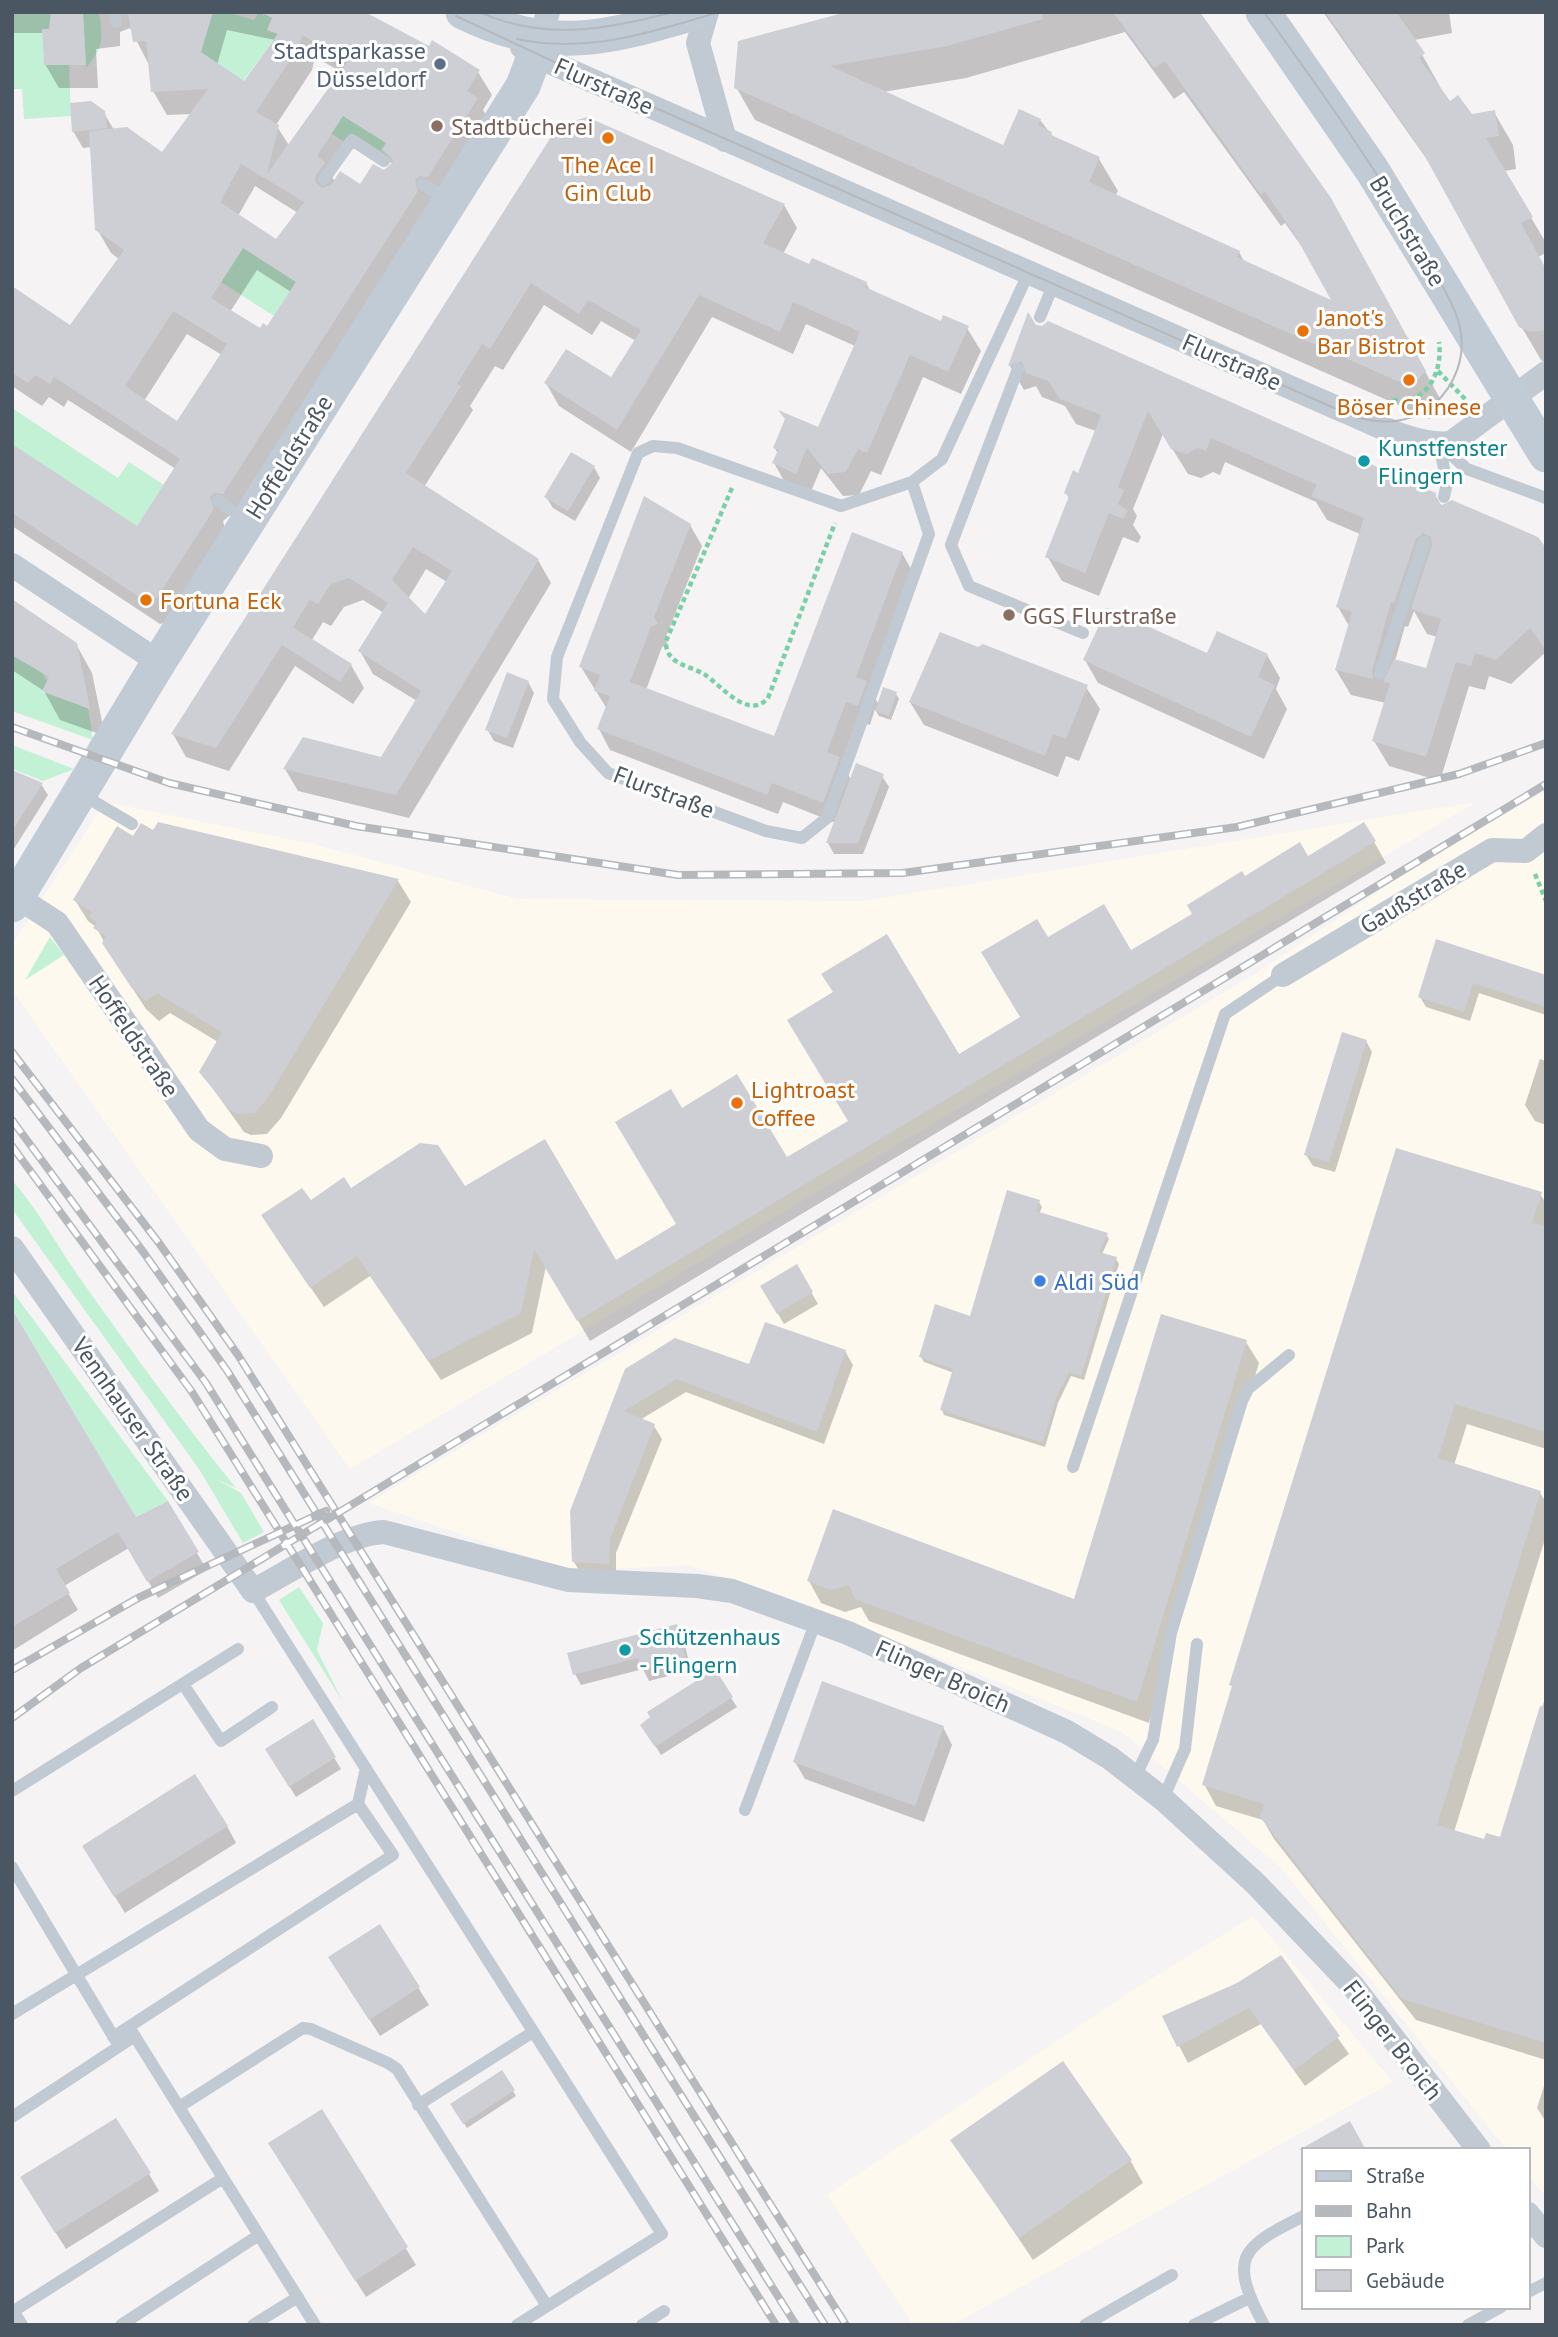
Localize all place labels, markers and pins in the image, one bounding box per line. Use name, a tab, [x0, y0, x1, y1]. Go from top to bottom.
place label: Stadtsparkasse Düsseldorf	[273, 35, 427, 94]
marker: Stadtsparkasse Düsseldorf	[432, 56, 448, 72]
place label: Stadtbücherei	[451, 111, 594, 142]
marker: Stadtbücherei	[429, 118, 445, 134]
marker: The Ace I Gin Club	[600, 130, 616, 146]
place label: The Ace I Gin Club	[561, 149, 655, 208]
place label: Janot's Bar Bistrot	[1316, 302, 1425, 361]
marker: Janot's Bar Bistrot	[1295, 323, 1311, 339]
marker: Böser Chinese	[1401, 372, 1417, 388]
place label: Böser Chinese	[1337, 391, 1481, 422]
place label: Kunstfenster Flingern	[1378, 432, 1507, 491]
marker: Kunstfenster Flingern	[1356, 453, 1372, 469]
place label: Fortuna Eck	[160, 585, 282, 616]
marker: Fortuna Eck	[138, 592, 154, 608]
place label: GGS Flurstraße	[1023, 600, 1177, 631]
marker: GGS Flurstraße	[1001, 607, 1017, 623]
place label: Lightroast Coffee	[751, 1074, 855, 1133]
marker: Lightroast Coffee	[729, 1095, 745, 1111]
place label: Aldi Süd	[1054, 1266, 1139, 1297]
marker: Aldi Süd	[1032, 1273, 1048, 1289]
place label: Schützenhaus - Flingern	[639, 1621, 781, 1680]
marker: Schützenhaus - Flingern	[617, 1642, 633, 1658]

